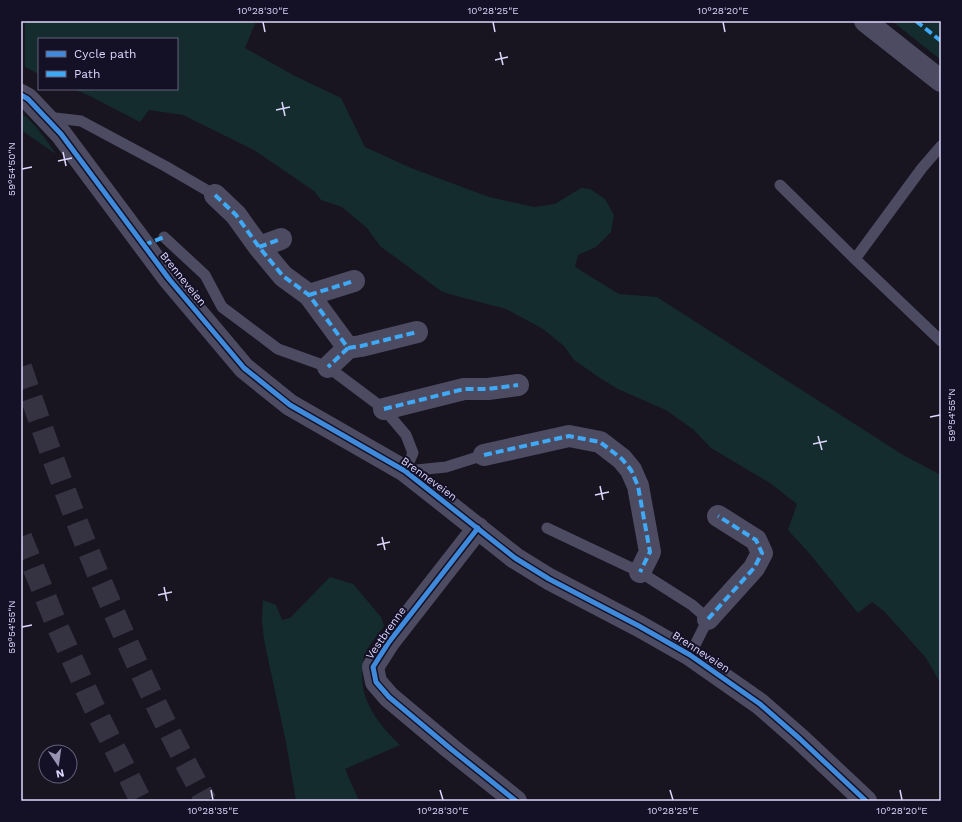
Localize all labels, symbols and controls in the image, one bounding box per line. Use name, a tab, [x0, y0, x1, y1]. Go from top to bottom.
text: 10°28'30"E	[237, 5, 289, 16]
text: 10°28'25"E	[467, 5, 519, 16]
text: 10°28'20"E	[697, 5, 749, 16]
legend	[38, 38, 178, 90]
text: Cycle path	[74, 47, 136, 61]
text: Path	[74, 67, 100, 81]
text: 59°54'50"N	[6, 142, 17, 196]
street label: Brenneveien	[157, 249, 209, 309]
text: 59°54'55"N	[946, 388, 957, 442]
street label: Brenneveien	[399, 454, 459, 504]
text: 59°54'55"N	[6, 600, 17, 654]
street label: Vestbrenne	[363, 604, 409, 662]
street label: Brenneveien	[670, 629, 732, 675]
north arrow	[38, 744, 78, 784]
text: N	[55, 766, 66, 781]
text: 10°28'35"E	[187, 805, 239, 816]
text: 10°28'30"E	[417, 805, 469, 816]
text: 10°28'25"E	[647, 805, 699, 816]
text: 10°28'20"E	[876, 805, 928, 816]

